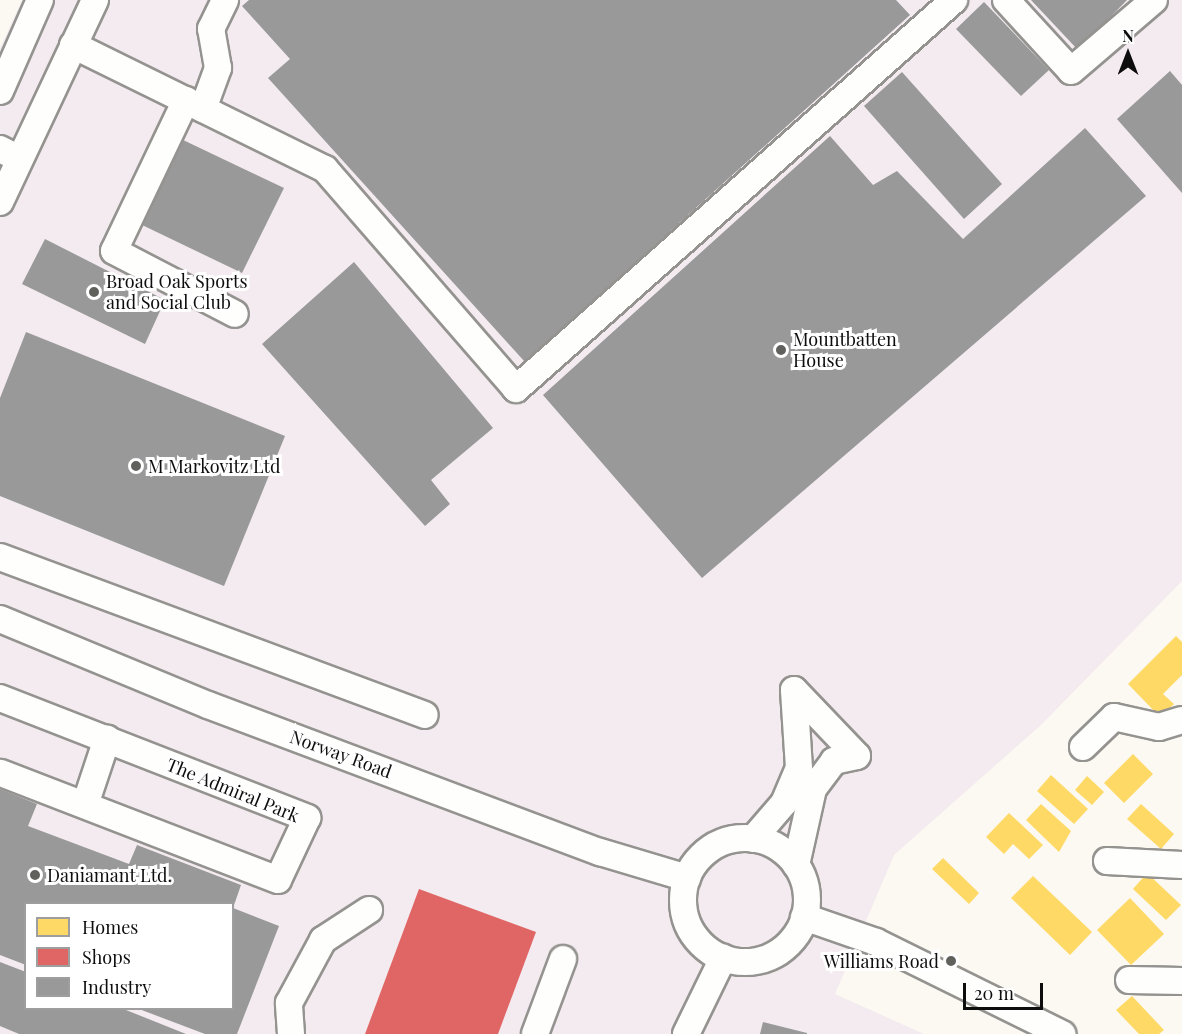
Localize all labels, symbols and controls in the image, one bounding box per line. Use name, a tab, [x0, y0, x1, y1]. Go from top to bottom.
north arrow	[1098, 24, 1158, 84]
text: N	[1122, 25, 1134, 46]
place label: Broad Oak Sports and Social Club	[106, 271, 248, 314]
marker: Broad Oak Sports and Social Club	[87, 285, 101, 299]
place label: Mountbatten House	[793, 329, 897, 372]
marker: Mountbatten House	[774, 343, 788, 357]
place label: M Markovitz Ltd	[148, 455, 280, 477]
marker: M Markovitz Ltd	[129, 459, 143, 473]
street label: Norway Road	[287, 725, 395, 783]
street label: The Admiral Park	[163, 753, 303, 827]
place label: Daniamant Ltd.	[47, 864, 172, 886]
marker: Daniamant Ltd.	[28, 868, 42, 882]
legend	[24, 902, 234, 1010]
text: Homes	[82, 915, 138, 939]
text: Shops	[82, 945, 131, 969]
place label: Williams Road	[824, 950, 939, 972]
marker: Williams Road	[944, 954, 958, 968]
scale bar	[966, 971, 1046, 1009]
text: Industry	[82, 975, 151, 999]
text: 20 m	[974, 981, 1014, 1005]

